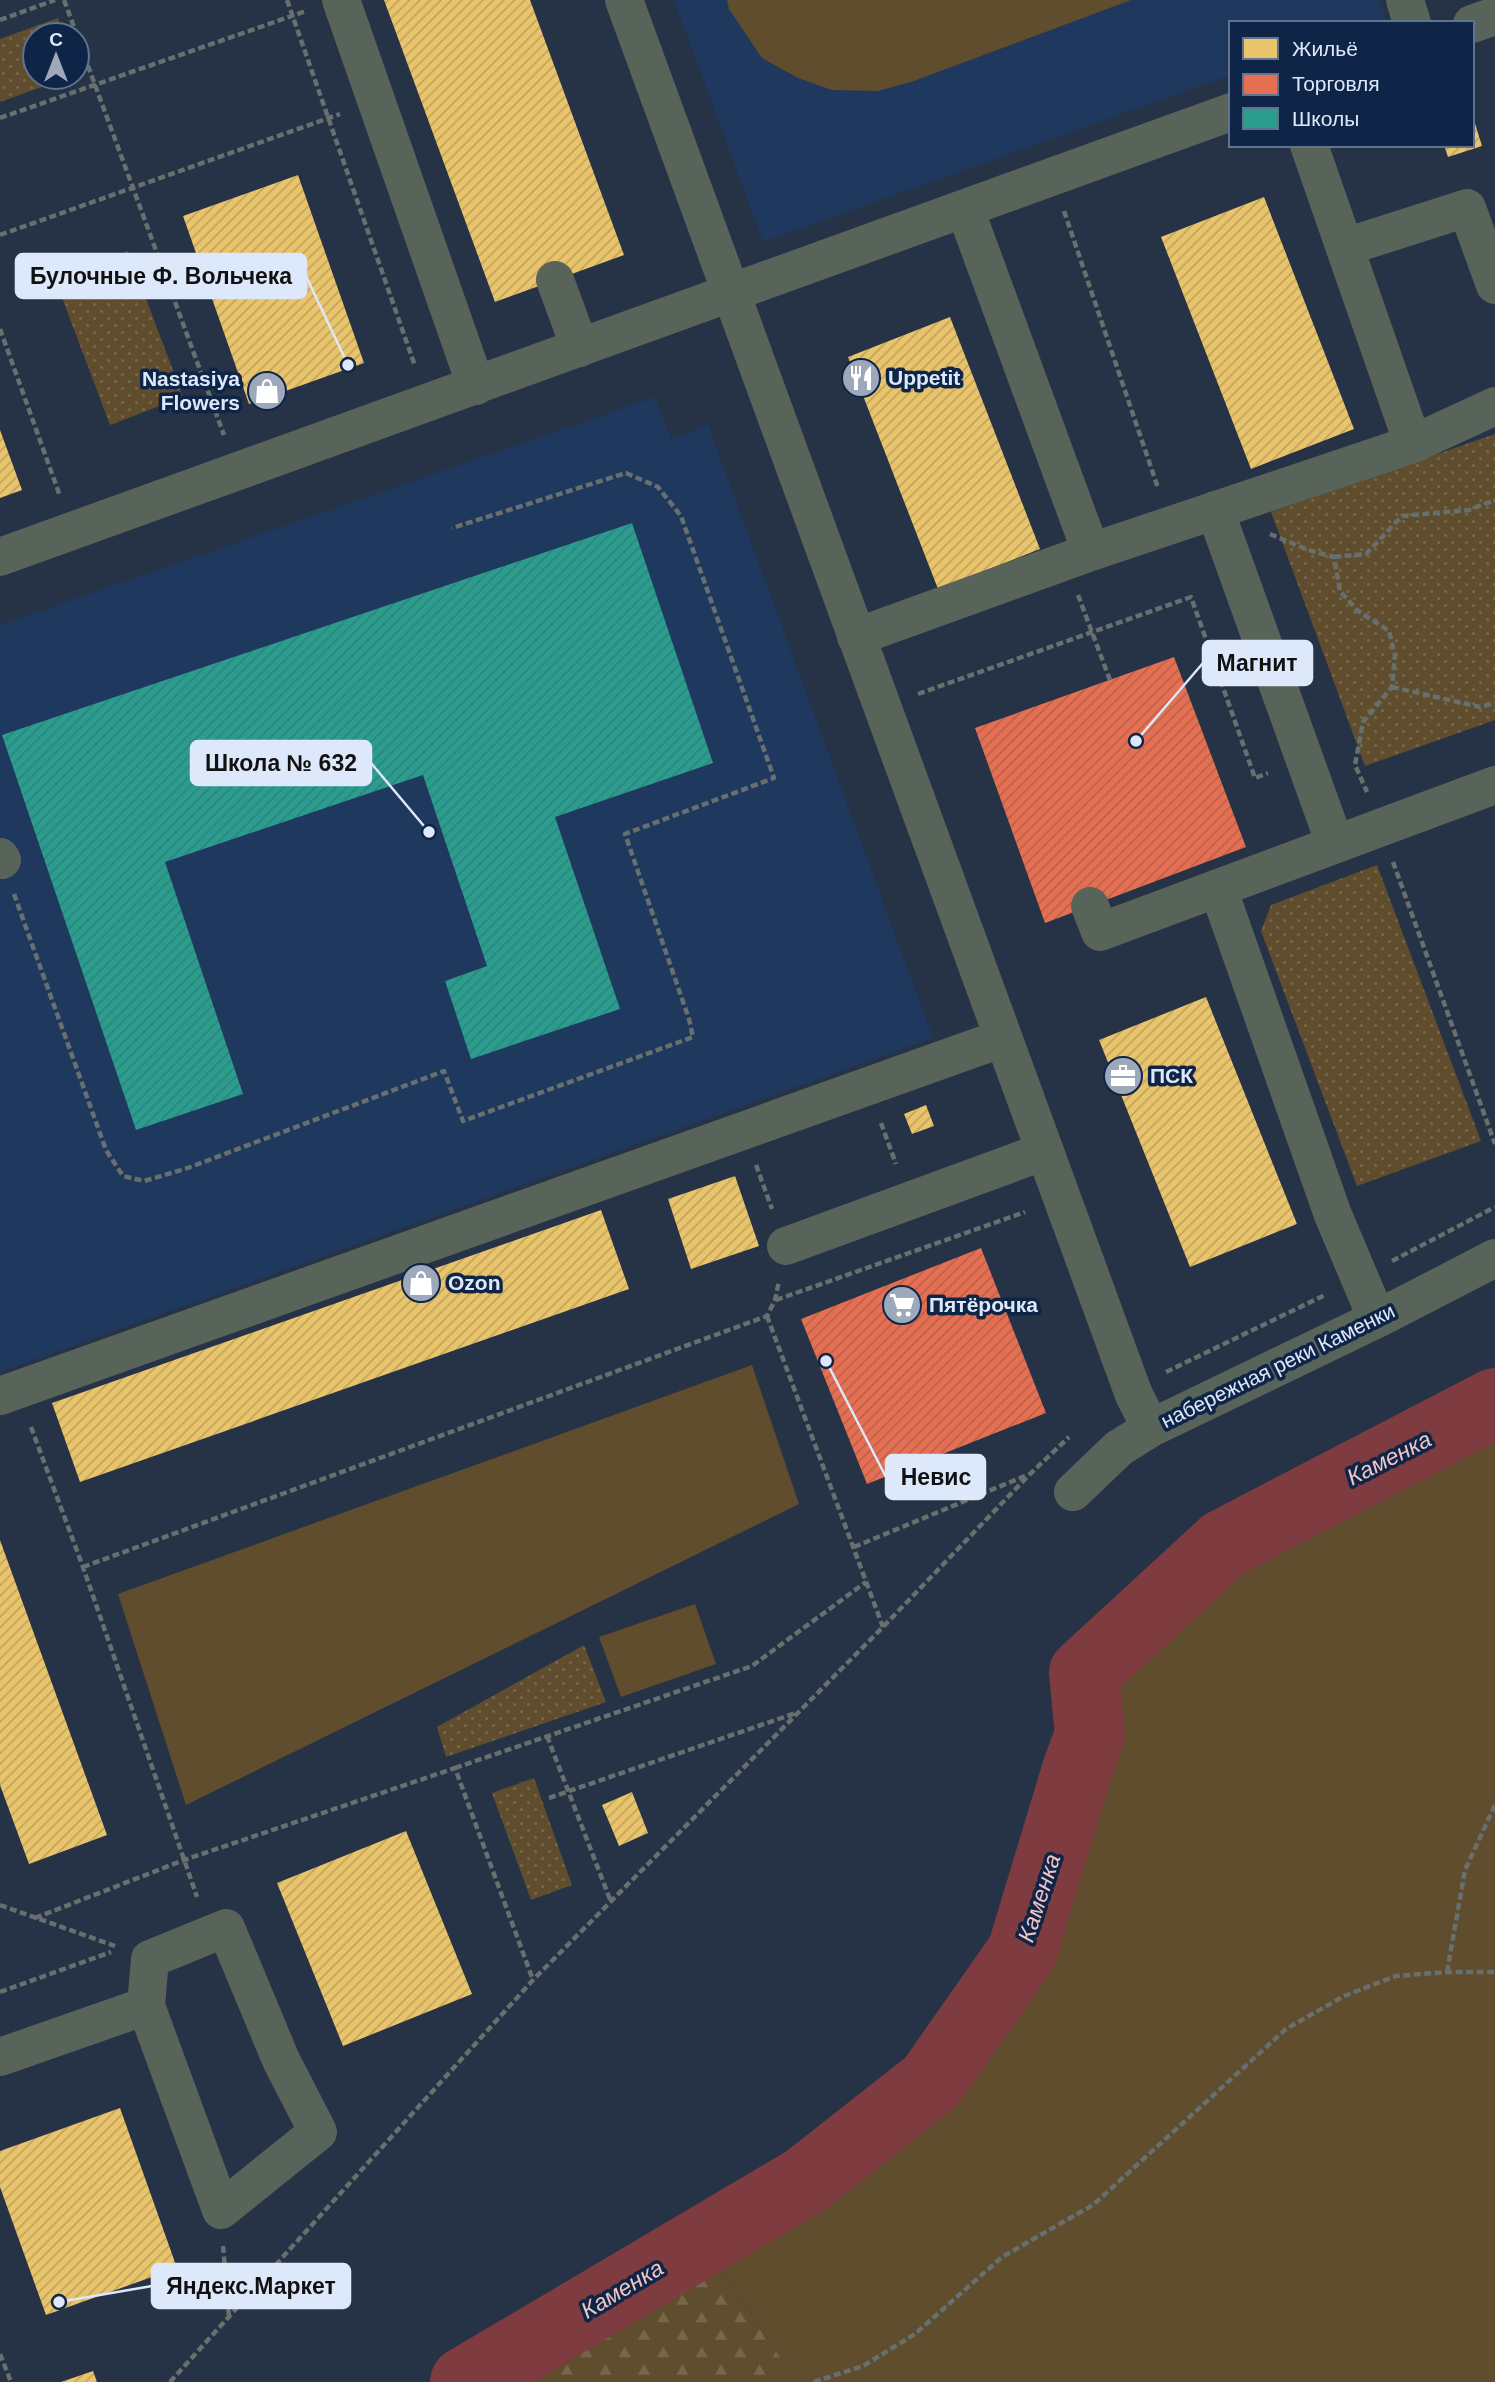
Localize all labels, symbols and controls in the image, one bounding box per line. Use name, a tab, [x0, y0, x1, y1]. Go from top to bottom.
north arrow	[21, 21, 91, 91]
legend	[1229, 21, 1474, 147]
text: С	[49, 29, 63, 50]
text: Жильё	[1292, 37, 1358, 60]
text: Торговля	[1292, 72, 1380, 95]
text: Школы	[1292, 107, 1359, 130]
callout: Булочные Ф. Вольчека	[16, 254, 306, 298]
text: Булочные Ф. Вольчека	[30, 263, 292, 289]
restaurant icon: Uppetit	[840, 357, 882, 399]
place label: Uppetit	[888, 366, 960, 389]
place label: Nastasiya Flowers	[142, 367, 240, 414]
shop icon: Nastasiya Flowers	[246, 370, 288, 412]
callout: Магнит	[1203, 641, 1312, 685]
text: Магнит	[1216, 650, 1298, 676]
callout: Школа № 632	[191, 741, 371, 785]
text: Школа № 632	[205, 750, 357, 776]
office icon: ПСК	[1102, 1055, 1144, 1097]
place label: ПСК	[1150, 1064, 1193, 1087]
shop icon: Ozon	[400, 1262, 442, 1304]
place label: Ozon	[448, 1271, 501, 1294]
supermarket icon: Пятёрочка	[881, 1284, 923, 1326]
place label: Пятёрочка	[929, 1293, 1038, 1316]
street label: набережная реки Каменки	[1157, 1299, 1398, 1432]
water label: Каменка	[1342, 1426, 1436, 1490]
callout: Невис	[886, 1455, 985, 1499]
text: Невис	[901, 1464, 971, 1490]
water label: Каменка	[1013, 1851, 1065, 1945]
water label: Каменка	[576, 2254, 668, 2324]
callout: Яндекс.Маркет	[152, 2264, 350, 2308]
text: Яндекс.Маркет	[166, 2273, 336, 2299]

